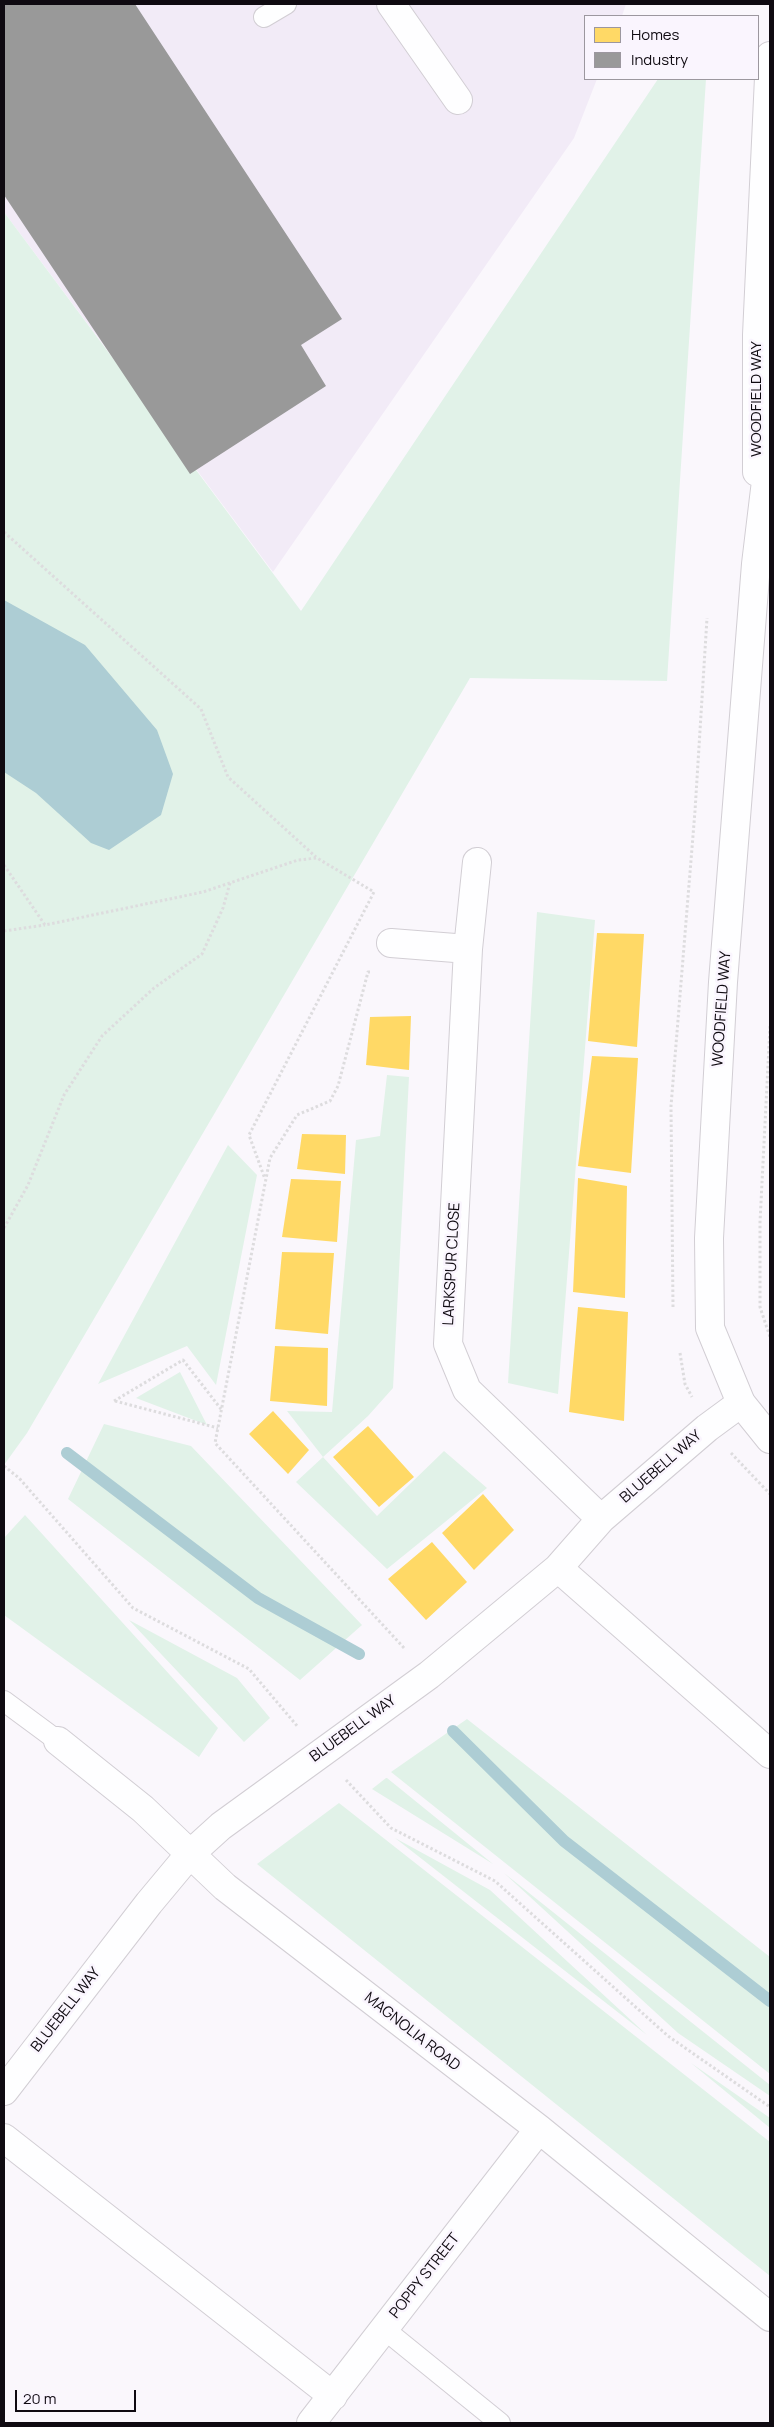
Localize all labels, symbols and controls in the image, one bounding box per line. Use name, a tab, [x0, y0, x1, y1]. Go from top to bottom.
legend	[584, 15, 759, 80]
text: Homes	[631, 24, 679, 45]
text: Industry	[631, 49, 688, 70]
street label: WOODFIELD WAY	[748, 341, 766, 457]
street label: WOODFIELD WAY	[709, 951, 735, 1067]
street label: LARKSPUR CLOSE	[440, 1202, 464, 1326]
street label: BLUEBELL WAY	[617, 1427, 705, 1507]
street label: BLUEBELL WAY	[306, 1692, 400, 1766]
street label: BLUEBELL WAY	[28, 1964, 104, 2056]
street label: MAGNOLIA ROAD	[360, 1989, 464, 2075]
street label: POPPY STREET	[386, 2230, 464, 2322]
scale bar	[18, 2380, 139, 2412]
text: 20 m	[23, 2388, 56, 2409]

